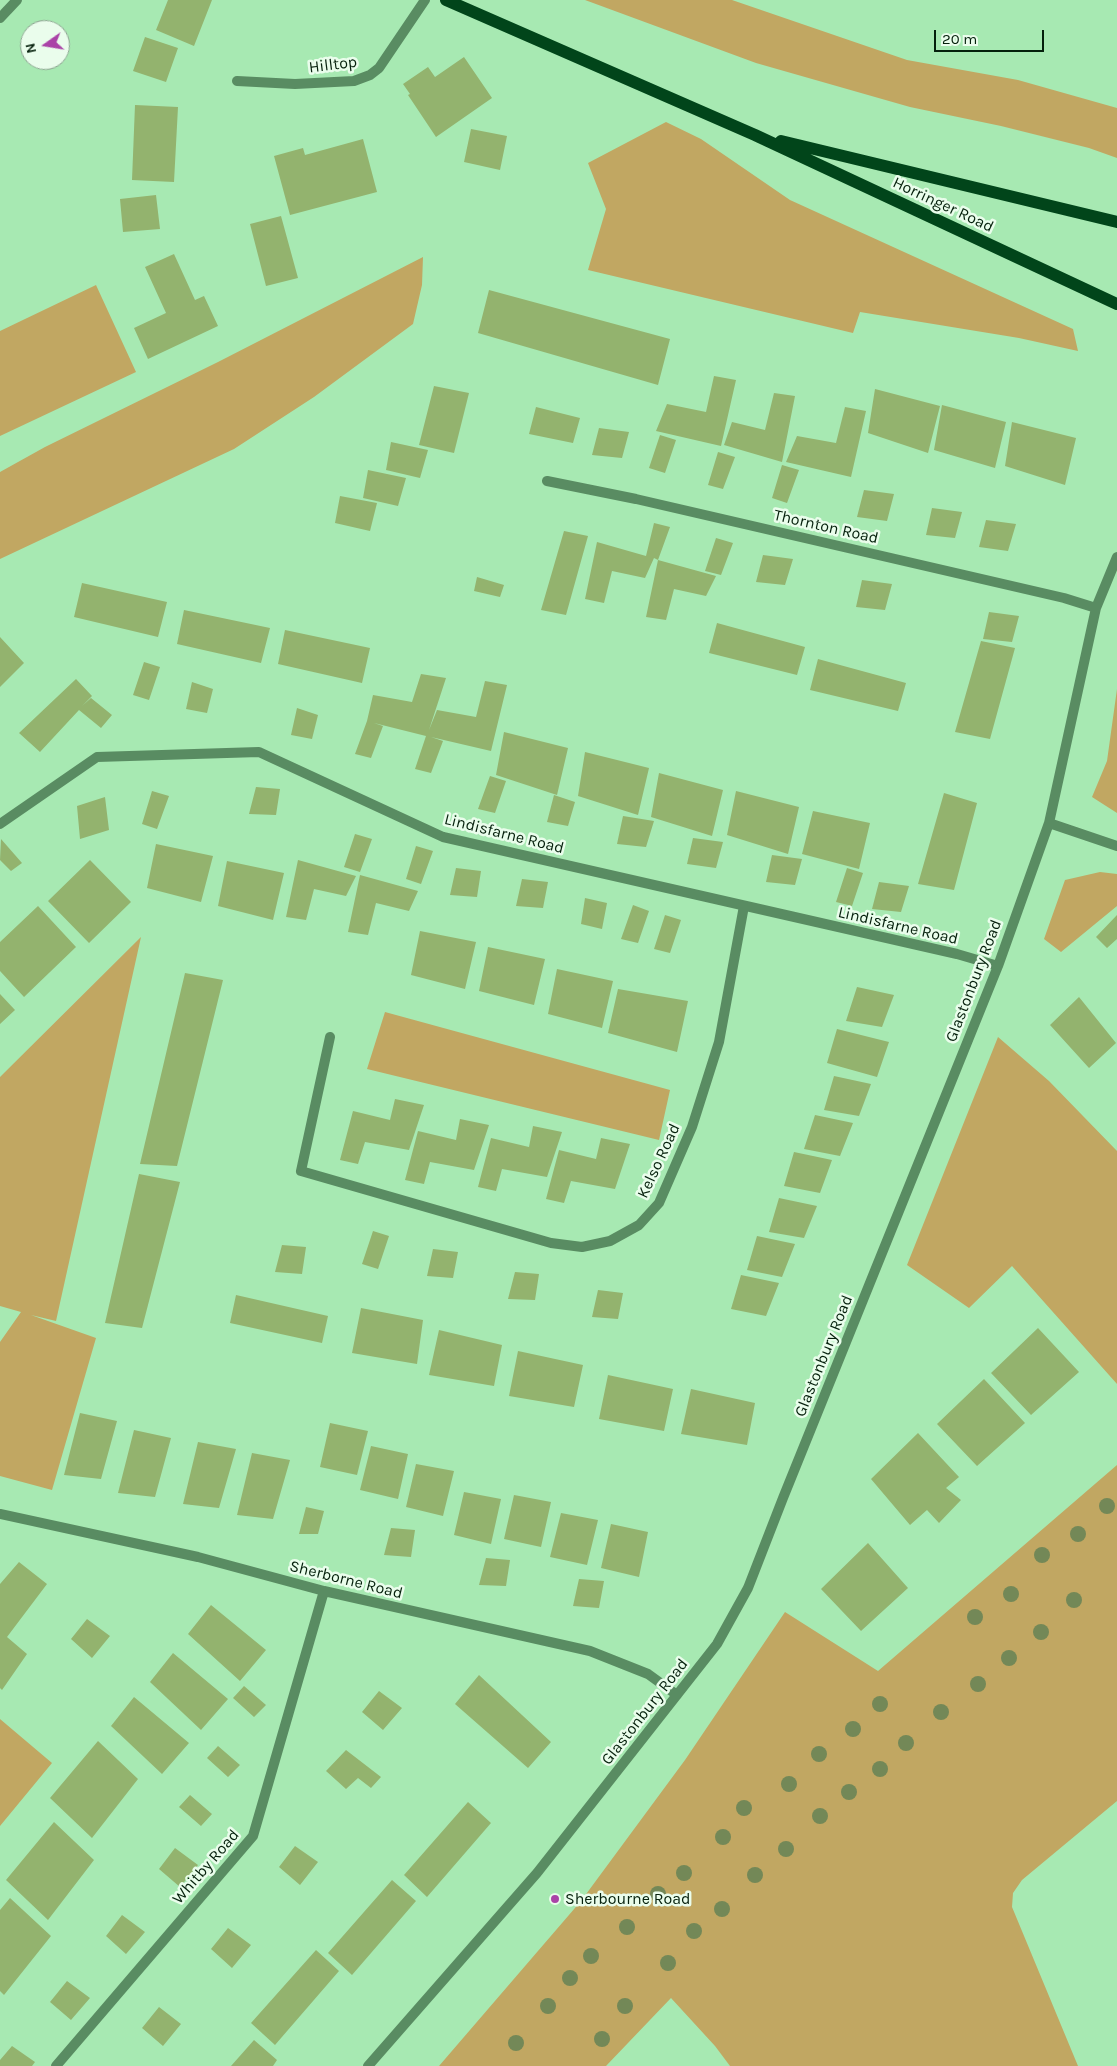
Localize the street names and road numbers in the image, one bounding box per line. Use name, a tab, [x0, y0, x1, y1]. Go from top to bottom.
street label: Hilltop	[308, 53, 358, 77]
street label: Horringer Road	[890, 173, 996, 237]
street label: Thornton Road	[772, 506, 880, 548]
street label: Lindisfarne Road	[442, 810, 566, 858]
street label: Lindisfarne Road	[836, 903, 960, 949]
street label: Glastonbury Road	[942, 917, 1006, 1045]
street label: Kelso Road	[633, 1121, 685, 1201]
street label: Glastonbury Road	[791, 1292, 857, 1420]
street label: Sherborne Road	[287, 1557, 405, 1603]
street label: Glastonbury Road	[598, 1655, 692, 1769]
street label: Whitby Road	[168, 1826, 244, 1908]

